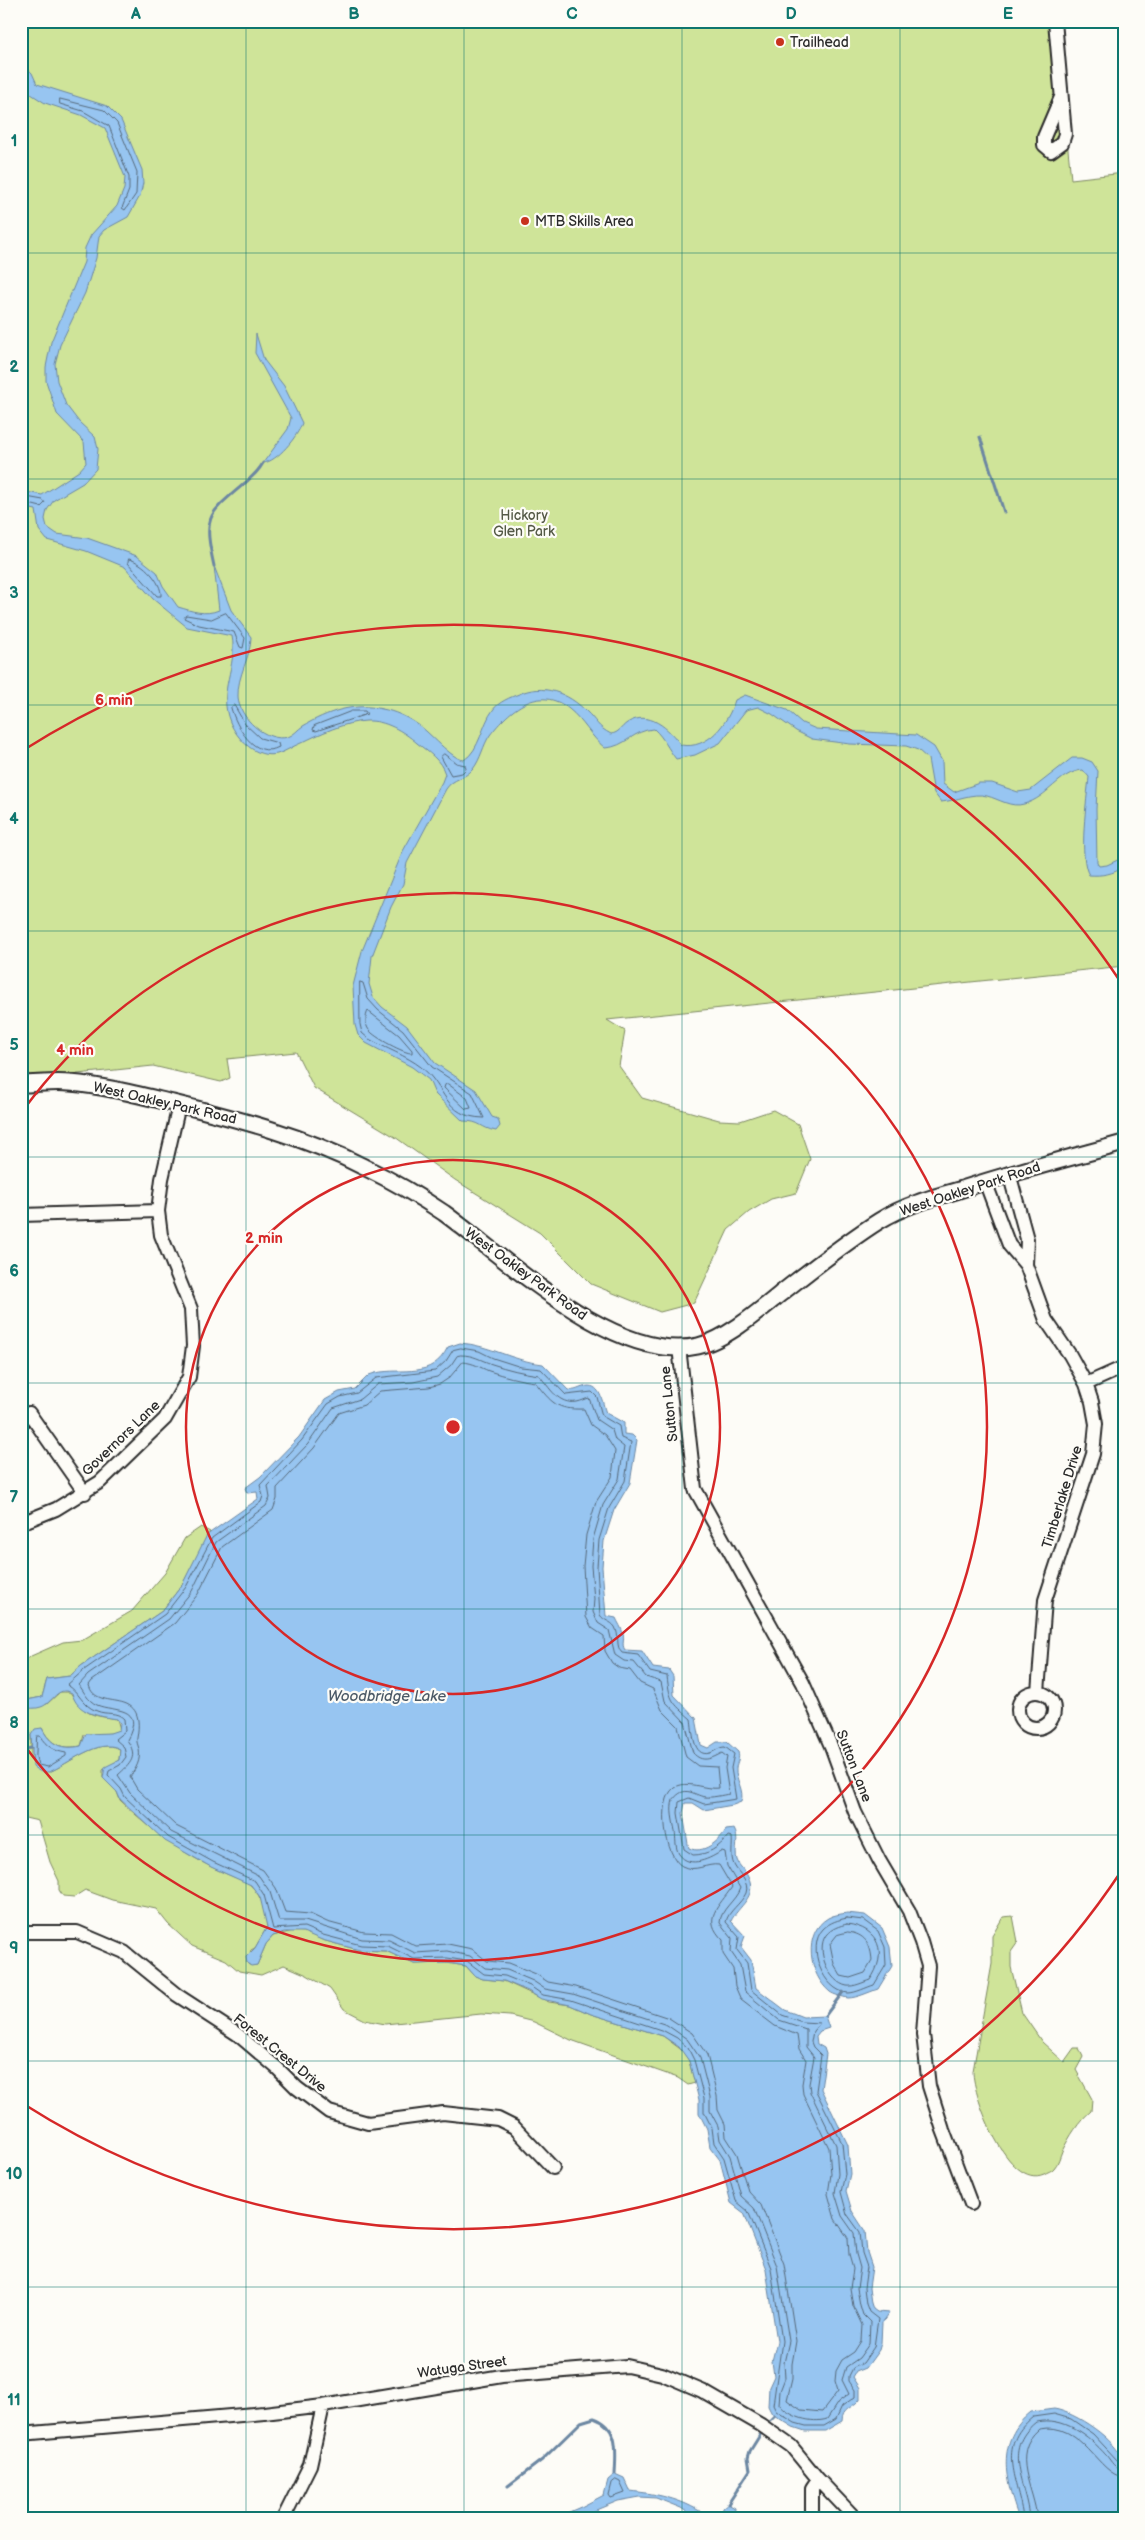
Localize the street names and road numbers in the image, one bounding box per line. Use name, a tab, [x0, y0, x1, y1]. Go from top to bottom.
street label: West Oakley Park Road	[92, 1078, 238, 1128]
street label: West Oakley Park Road	[898, 1158, 1042, 1220]
street label: West Oakley Park Road	[462, 1224, 590, 1324]
street label: Sutton Lane	[657, 1365, 681, 1443]
street label: Governors Lane	[79, 1397, 163, 1479]
street label: Timberlake Drive	[1038, 1444, 1086, 1550]
street label: Sutton Lane	[832, 1728, 876, 1804]
street label: Forest Crest Drive	[230, 2010, 330, 2096]
street label: Watuga Street	[416, 2352, 508, 2382]

